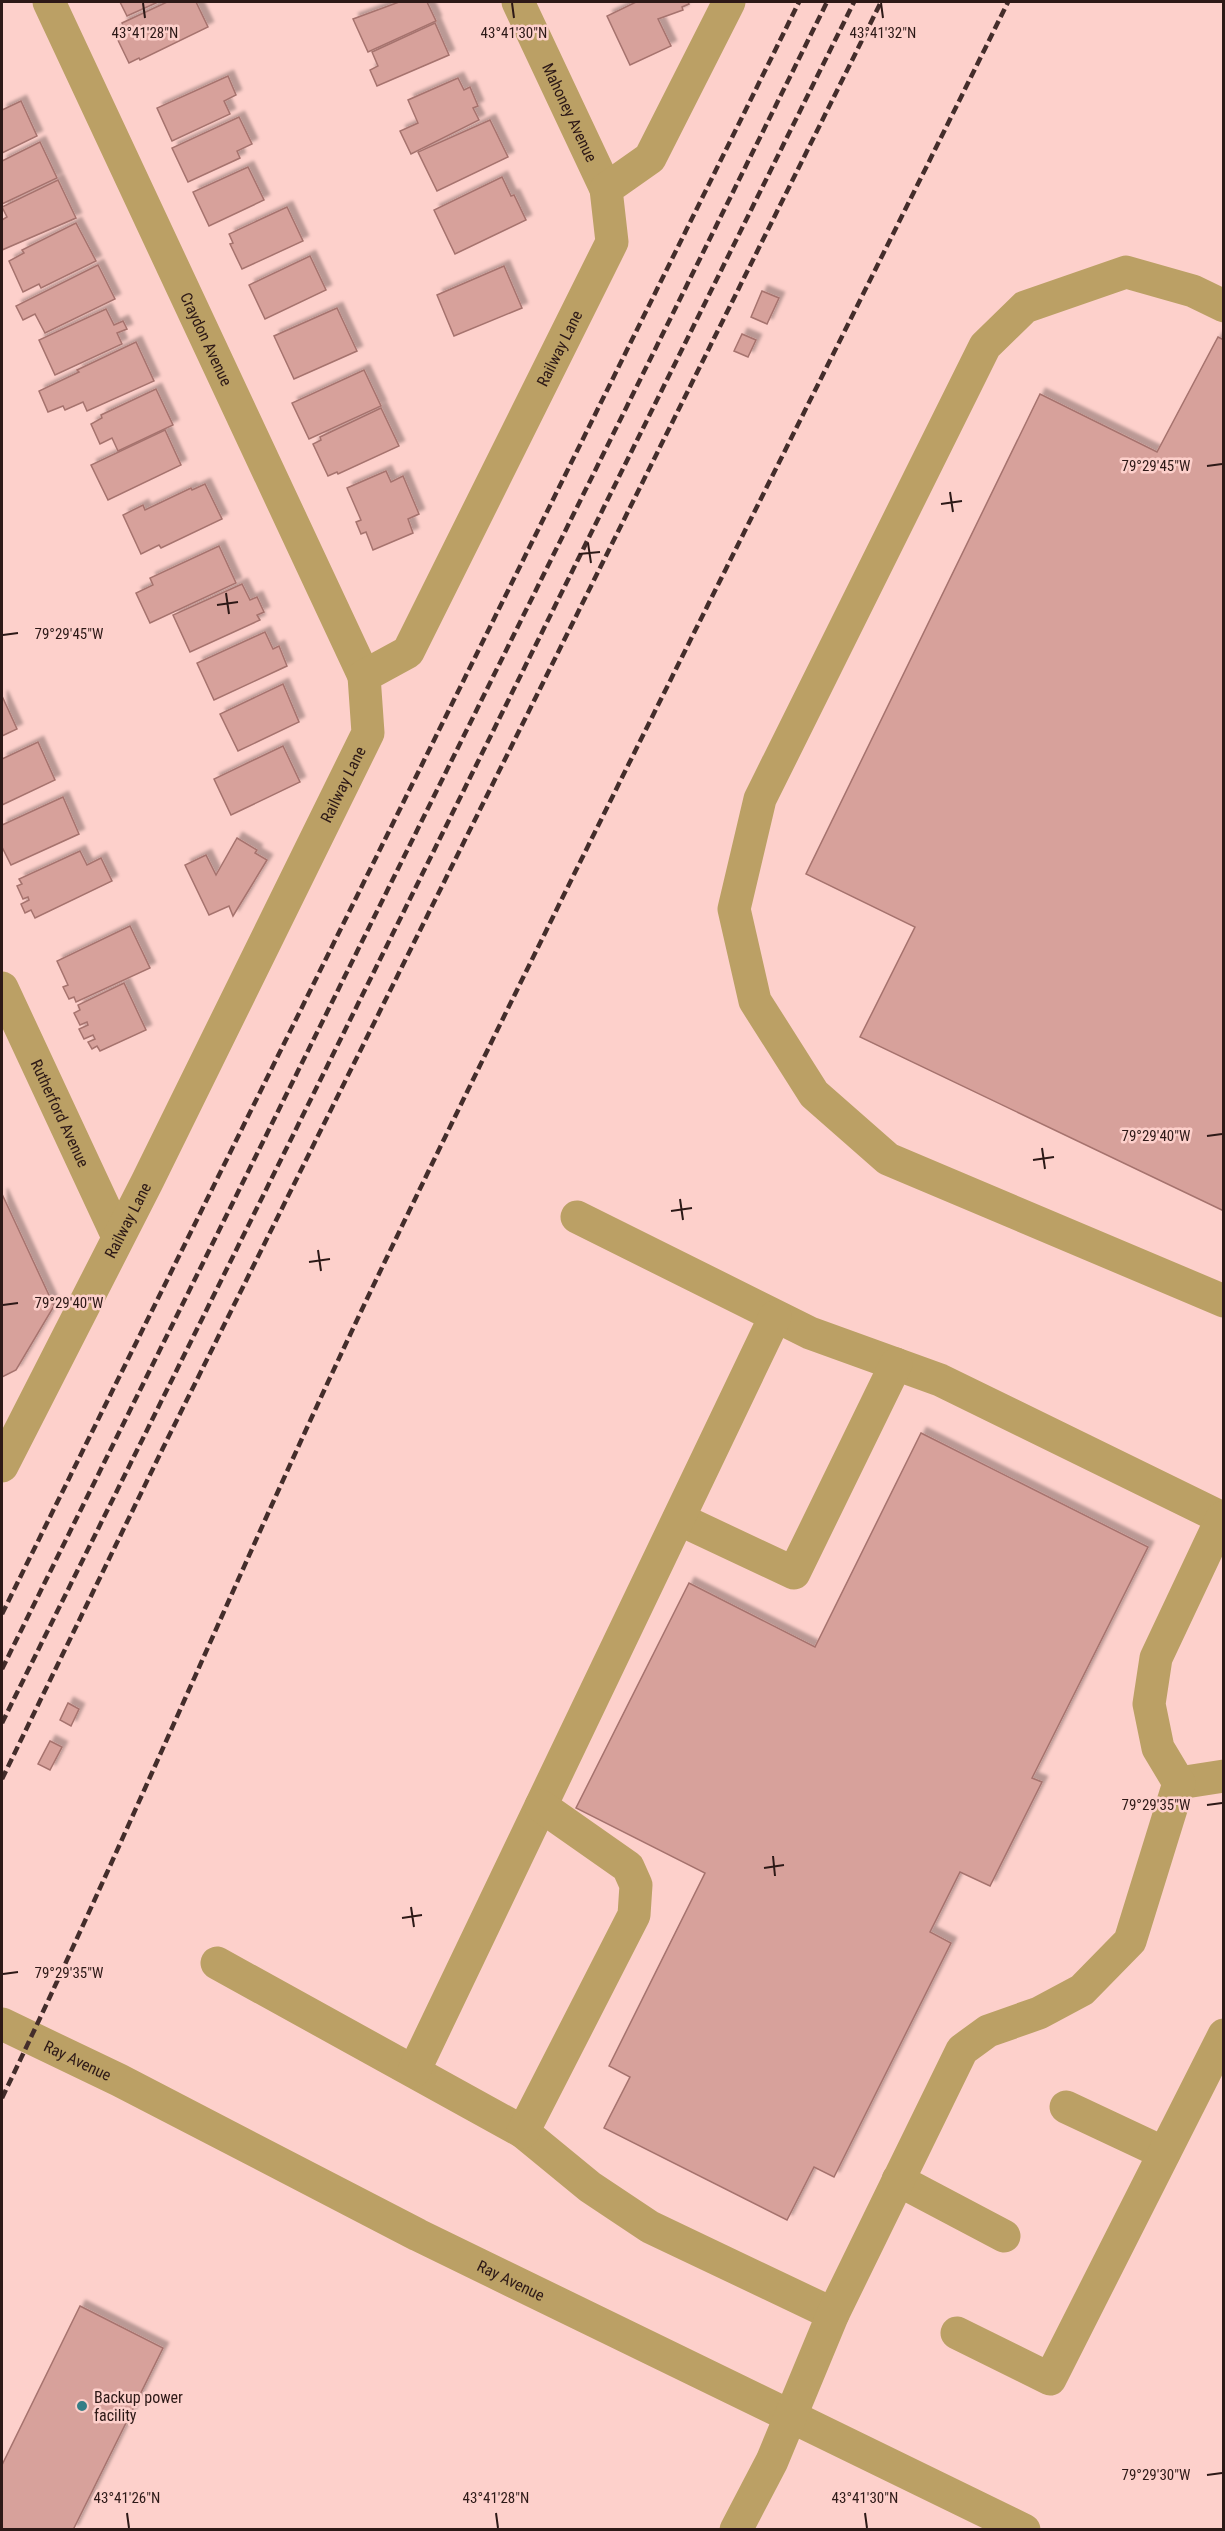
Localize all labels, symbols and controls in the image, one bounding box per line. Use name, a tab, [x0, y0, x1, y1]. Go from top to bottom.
text: 43°41'28"N	[112, 24, 178, 42]
text: 43°41'30"N	[481, 24, 547, 42]
text: 43°41'32"N	[850, 24, 916, 42]
street label: Mahoney Avenue	[539, 60, 601, 165]
street label: Craydon Avenue	[176, 289, 237, 389]
street label: Railway Lane	[532, 307, 586, 389]
text: 79°29'45"W	[1122, 457, 1191, 475]
text: 79°29'45"W	[35, 625, 104, 643]
street label: Railway Lane	[316, 743, 369, 826]
street label: Rutherford Avenue	[27, 1056, 94, 1170]
text: 79°29'40"W	[1122, 1127, 1191, 1145]
street label: Railway Lane	[100, 1179, 155, 1261]
text: 79°29'40"W	[35, 1294, 104, 1312]
text: 79°29'35"W	[1122, 1796, 1191, 1814]
text: 79°29'35"W	[35, 1964, 104, 1982]
street label: Ray Avenue	[41, 2036, 115, 2084]
street label: Ray Avenue	[474, 2256, 548, 2305]
place label: Backup power facility	[94, 2388, 183, 2425]
marker: Backup power facility	[75, 2399, 89, 2413]
text: 79°29'30"W	[1122, 2466, 1191, 2484]
text: 43°41'26"N	[94, 2489, 160, 2507]
text: 43°41'28"N	[463, 2489, 529, 2507]
text: 43°41'30"N	[832, 2489, 898, 2507]

